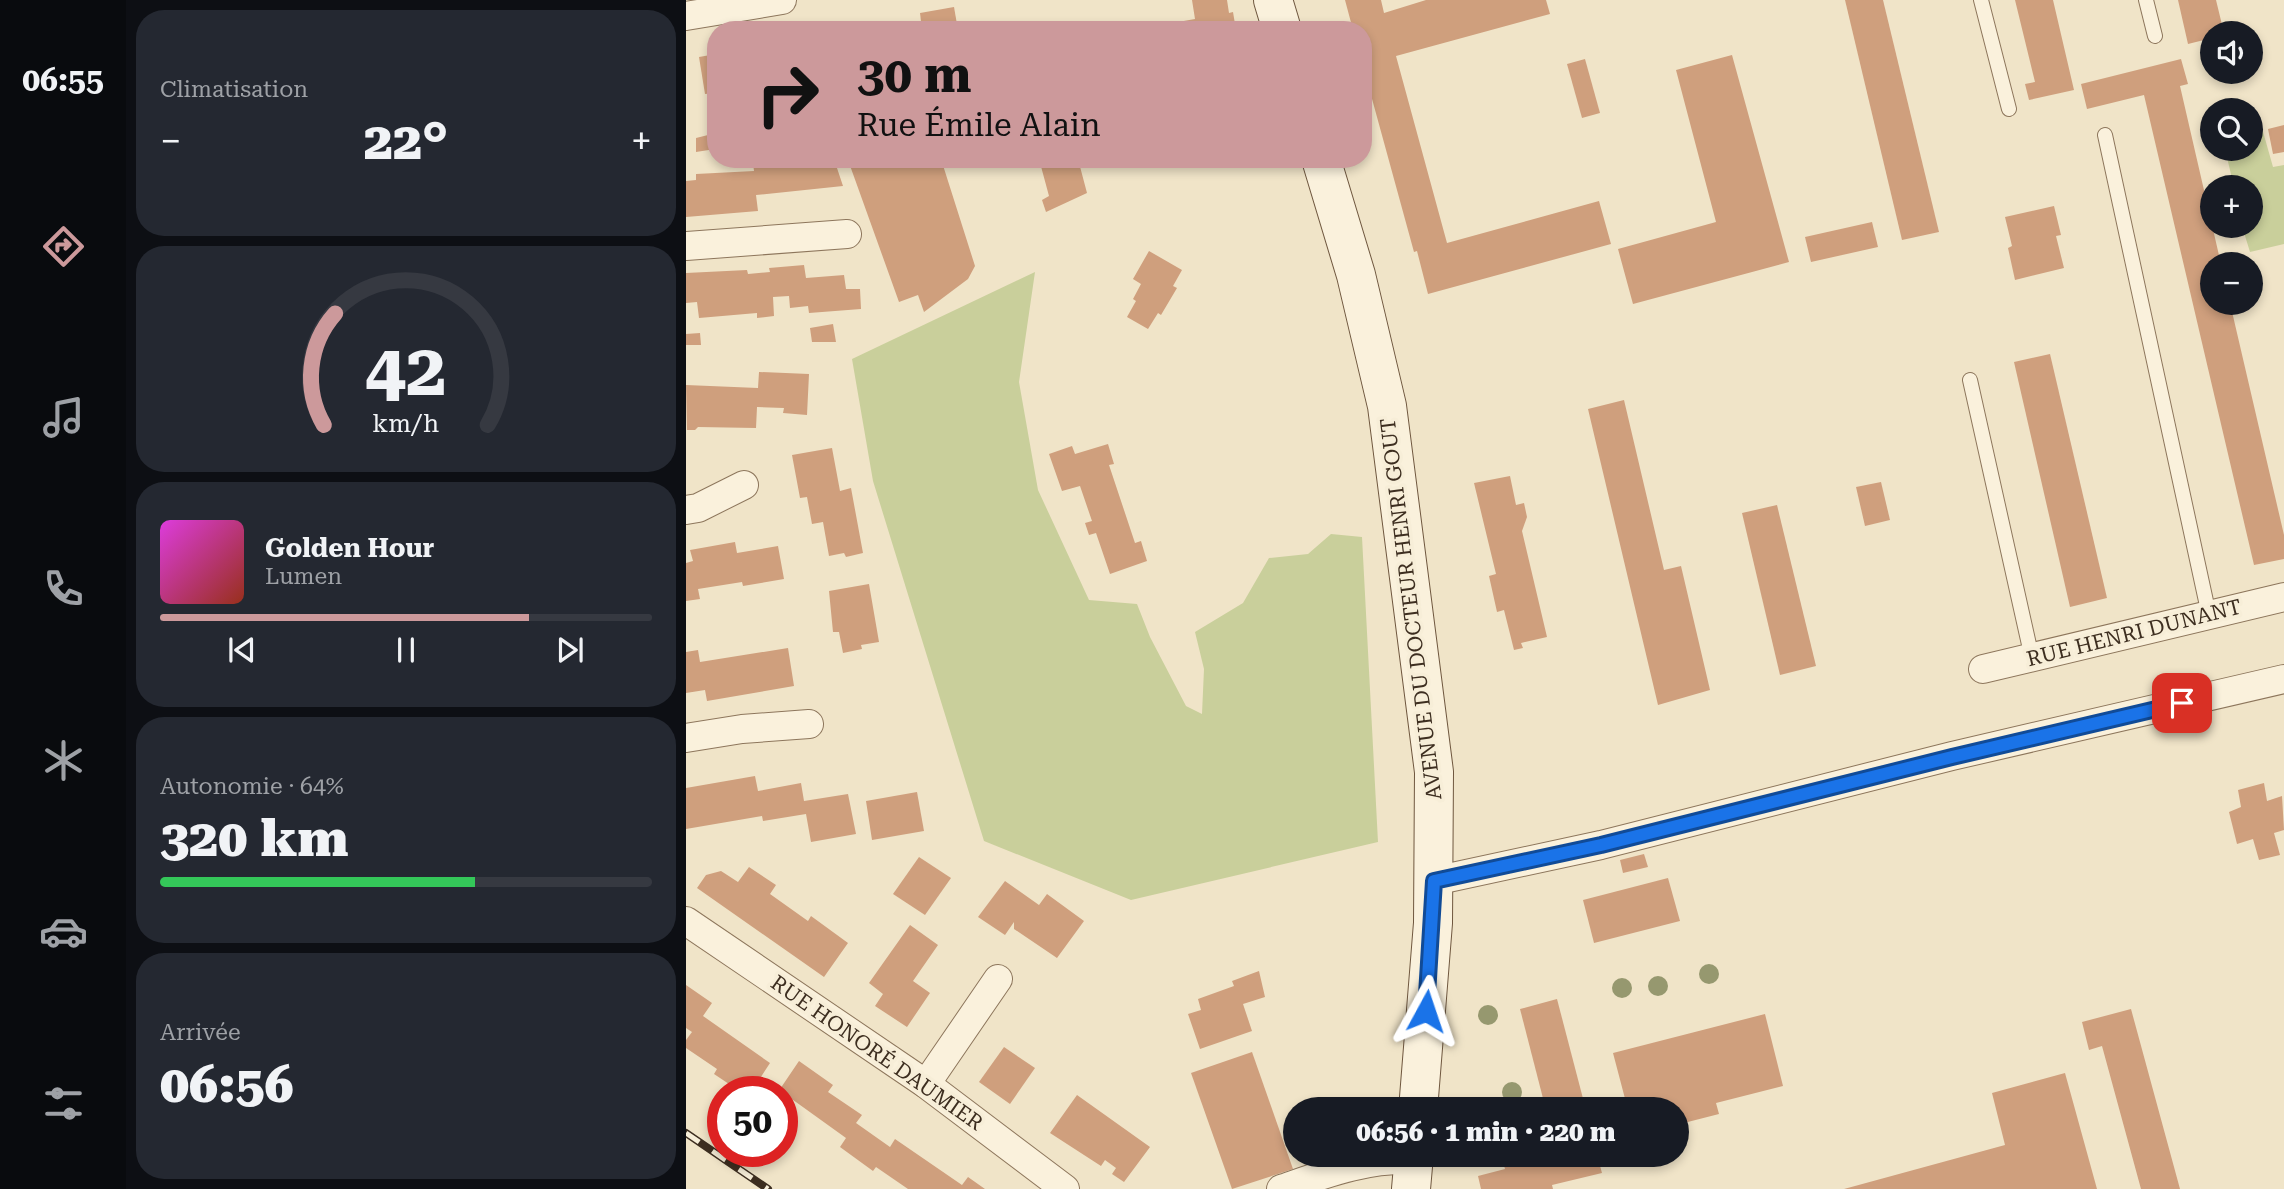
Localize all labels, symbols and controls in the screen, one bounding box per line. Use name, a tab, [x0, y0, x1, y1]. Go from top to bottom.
map controls	[2200, 21, 2263, 315]
button: sound	[2200, 21, 2263, 84]
text: 30 m	[857, 47, 972, 104]
icon: right	[742, 49, 833, 140]
text: 06:55	[22, 61, 104, 99]
text: Climatisation	[160, 76, 308, 103]
button: search	[2200, 98, 2263, 161]
text: Rue Émile Alain	[857, 106, 1101, 144]
text: 22°	[364, 111, 448, 172]
text: −	[160, 119, 181, 163]
text: +	[631, 119, 652, 163]
button: +	[2200, 175, 2263, 238]
icon: directions	[39, 222, 88, 271]
button: −	[2200, 252, 2263, 315]
text: 42	[365, 328, 447, 413]
icon: music	[39, 393, 88, 442]
text: km/h	[373, 408, 439, 437]
street label: AVENUE DU DOCTEUR HENRI GOUT	[1376, 417, 1446, 801]
text: Golden Hour	[265, 533, 434, 563]
text: Lumen	[265, 563, 342, 590]
icon: phone	[39, 564, 88, 613]
street label: RUE HENRI DUNANT	[2024, 595, 2244, 671]
icon: previous	[223, 631, 261, 669]
icon: pause	[387, 631, 425, 669]
icon: next	[551, 631, 589, 669]
pin	[2152, 673, 2212, 733]
icon: arrive	[2163, 684, 2201, 722]
icon: climate	[39, 736, 88, 785]
text: Autonomie · 64%	[160, 773, 344, 800]
text: 320 km	[160, 808, 348, 869]
icon: car	[39, 907, 88, 956]
street label: RUE HONORÉ DAUMIER	[766, 970, 989, 1136]
position arrow	[1389, 974, 1463, 1048]
text: Arrivée	[160, 1019, 241, 1046]
text: 06:56	[160, 1054, 294, 1115]
speed limit sign: 50	[707, 1076, 798, 1167]
icon: filters	[39, 1079, 88, 1128]
text: 06:56 · 1 min · 220 m	[1356, 1117, 1616, 1147]

